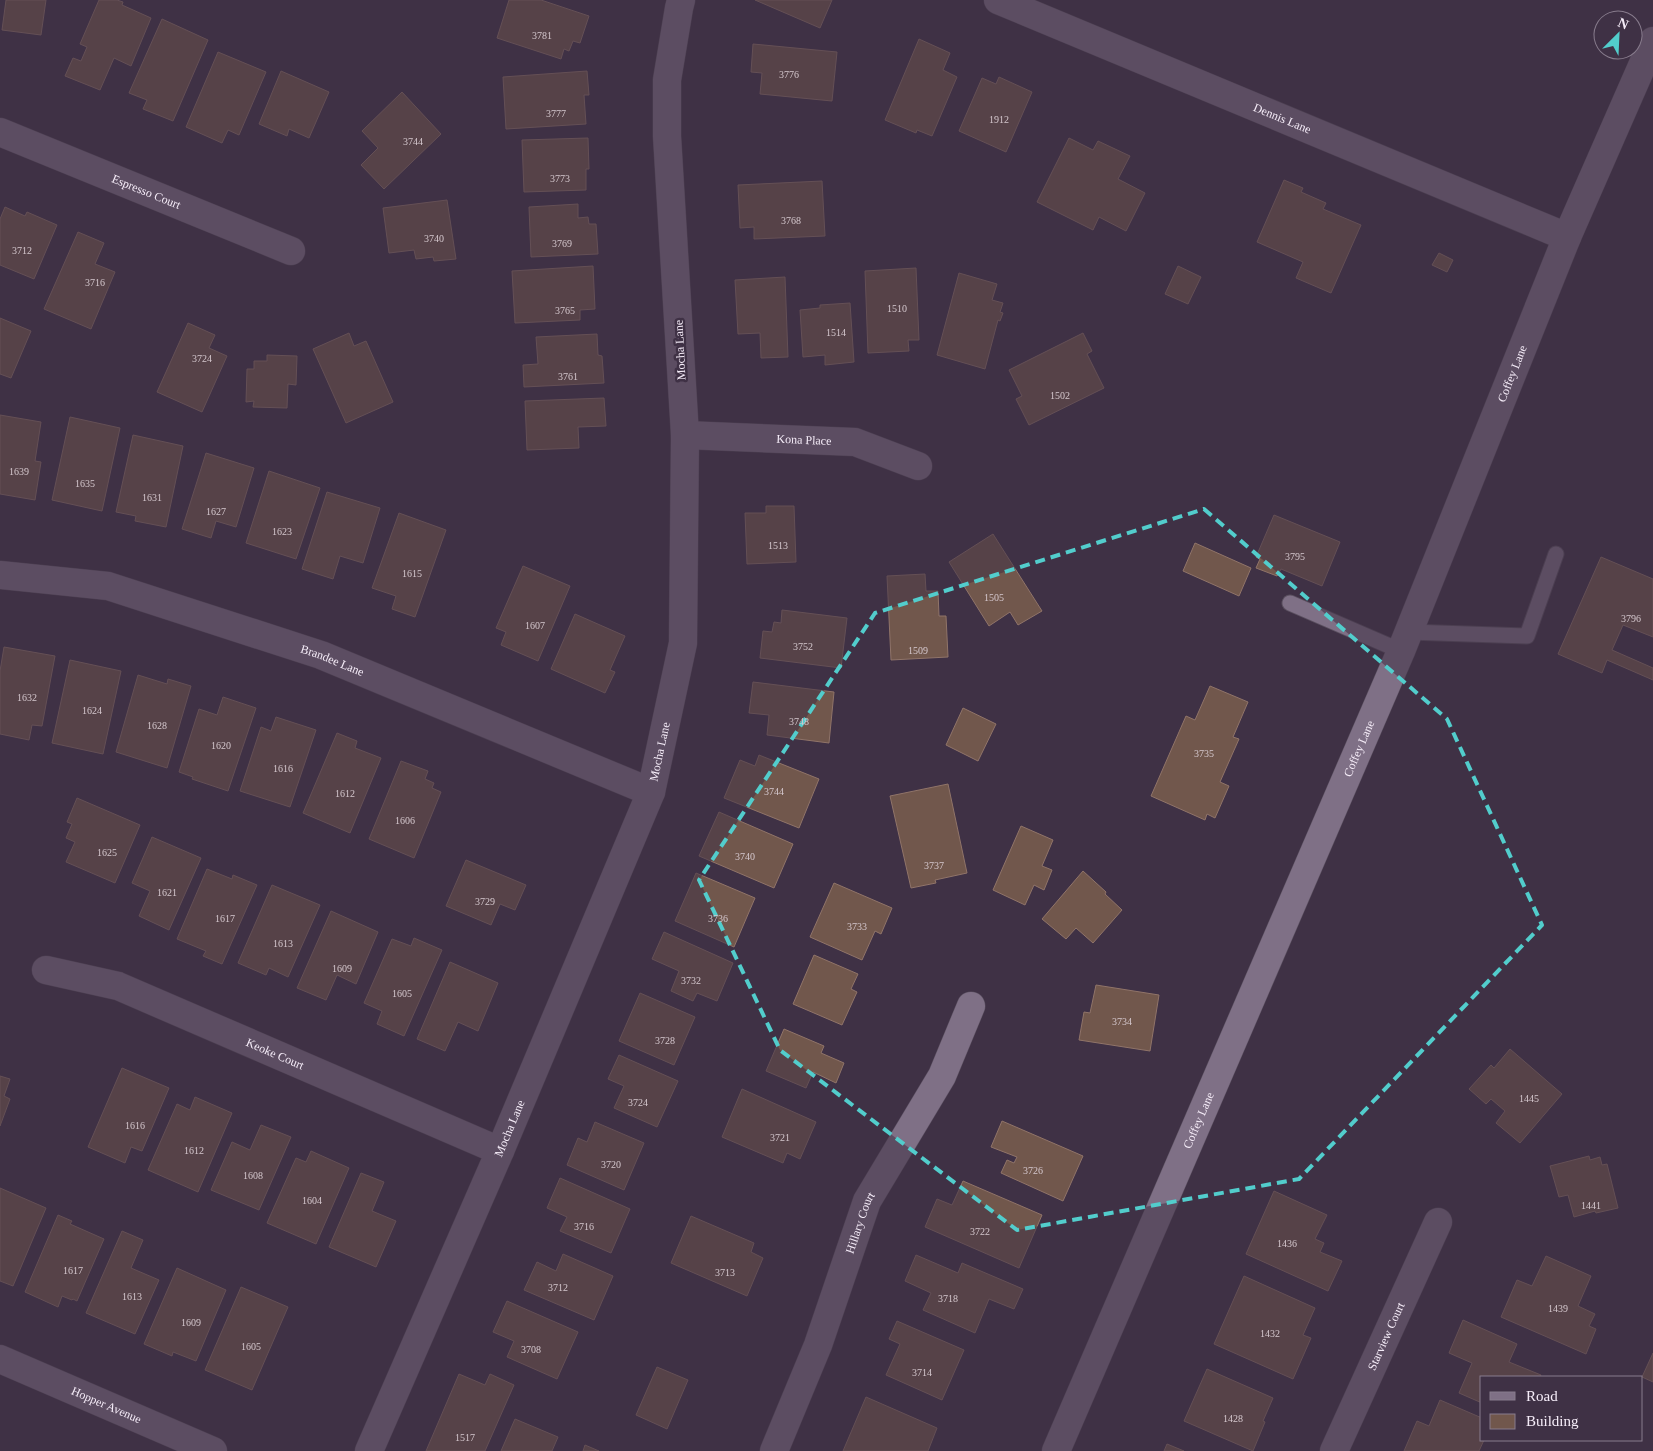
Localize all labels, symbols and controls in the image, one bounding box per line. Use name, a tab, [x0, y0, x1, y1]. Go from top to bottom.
north arrow	[1593, 10, 1643, 60]
text: N	[1615, 15, 1631, 32]
house number: 3781	[532, 30, 552, 41]
house number: 3776	[779, 69, 799, 80]
street label: Dennis Lane	[1251, 100, 1313, 137]
house number: 3777	[546, 108, 566, 119]
house number: 1912	[989, 114, 1009, 125]
house number: 3744	[403, 136, 423, 147]
street label: Espresso Court	[110, 172, 183, 212]
house number: 3773	[550, 173, 570, 184]
house number: 3768	[781, 215, 801, 226]
house number: 3740	[424, 233, 444, 244]
house number: 3769	[552, 238, 572, 249]
house number: 3712	[12, 245, 32, 256]
house number: 3716	[85, 277, 105, 288]
house number: 1510	[887, 303, 907, 314]
house number: 3765	[555, 305, 575, 316]
street label: Mocha Lane	[671, 320, 689, 380]
house number: 1514	[826, 327, 846, 338]
street label: Coffey Lane	[1495, 343, 1530, 404]
house number: 3724	[192, 353, 212, 364]
house number: 3761	[558, 371, 578, 382]
house number: 1502	[1050, 390, 1070, 401]
street label: Kona Place	[776, 432, 832, 448]
house number: 1639	[9, 466, 29, 477]
house number: 1635	[75, 478, 95, 489]
house number: 1631	[142, 492, 162, 503]
house number: 1627	[206, 506, 226, 517]
house number: 1623	[272, 526, 292, 537]
house number: 1513	[768, 540, 788, 551]
house number: 3795	[1285, 551, 1305, 562]
house number: 1615	[402, 568, 422, 579]
house number: 1505	[984, 592, 1004, 603]
house number: 3796	[1621, 613, 1641, 624]
house number: 1607	[525, 620, 545, 631]
house number: 3752	[793, 641, 813, 652]
street label: Brandee Lane	[299, 642, 366, 679]
house number: 1509	[908, 645, 928, 656]
house number: 1632	[17, 692, 37, 703]
house number: 1624	[82, 705, 102, 716]
house number: 3748	[789, 716, 809, 727]
street label: Coffey Lane	[1341, 718, 1377, 779]
house number: 1628	[147, 720, 167, 731]
street label: Mocha Lane	[646, 721, 673, 783]
house number: 1620	[211, 740, 231, 751]
house number: 3735	[1194, 748, 1214, 759]
house number: 1616	[273, 763, 293, 774]
house number: 3744	[764, 786, 784, 797]
house number: 1612	[335, 788, 355, 799]
house number: 1606	[395, 815, 415, 826]
house number: 1625	[97, 847, 117, 858]
house number: 3740	[735, 851, 755, 862]
house number: 3737	[924, 860, 944, 871]
house number: 1621	[157, 887, 177, 898]
house number: 3729	[475, 896, 495, 907]
house number: 1617	[215, 913, 235, 924]
house number: 3736	[708, 913, 728, 924]
house number: 3733	[847, 921, 867, 932]
house number: 1613	[273, 938, 293, 949]
house number: 1609	[332, 963, 352, 974]
house number: 3732	[681, 975, 701, 986]
house number: 1605	[392, 988, 412, 999]
house number: 3734	[1112, 1016, 1132, 1027]
street label: Keoke Court	[244, 1035, 307, 1073]
house number: 3728	[655, 1035, 675, 1046]
street label: Coffey Lane	[1180, 1090, 1217, 1151]
house number: 1445	[1519, 1093, 1539, 1104]
house number: 3724	[628, 1097, 648, 1108]
street label: Mocha Lane	[491, 1098, 528, 1159]
house number: 1616	[125, 1120, 145, 1131]
house number: 3721	[770, 1132, 790, 1143]
house number: 1612	[184, 1145, 204, 1156]
house number: 3720	[601, 1159, 621, 1170]
house number: 3726	[1023, 1165, 1043, 1176]
house number: 1608	[243, 1170, 263, 1181]
street label: Hillary Court	[843, 1189, 878, 1255]
house number: 1604	[302, 1195, 322, 1206]
house number: 1441	[1581, 1200, 1601, 1211]
house number: 3716	[574, 1221, 594, 1232]
house number: 3722	[970, 1226, 990, 1237]
house number: 1436	[1277, 1238, 1297, 1249]
house number: 1617	[63, 1265, 83, 1276]
house number: 3713	[715, 1267, 735, 1278]
house number: 3712	[548, 1282, 568, 1293]
house number: 1613	[122, 1291, 142, 1302]
house number: 3718	[938, 1293, 958, 1304]
street label: Starview Court	[1365, 1300, 1408, 1372]
house number: 1439	[1548, 1303, 1568, 1314]
house number: 1609	[181, 1317, 201, 1328]
house number: 1432	[1260, 1328, 1280, 1339]
house number: 1605	[241, 1341, 261, 1352]
house number: 3708	[521, 1344, 541, 1355]
house number: 3714	[912, 1367, 932, 1378]
legend	[1480, 1376, 1643, 1441]
street label: Hopper Avenue	[69, 1384, 144, 1426]
text: Road	[1526, 1388, 1558, 1404]
house number: 1428	[1223, 1413, 1243, 1424]
text: Building	[1526, 1413, 1579, 1429]
house number: 1517	[455, 1432, 475, 1443]

